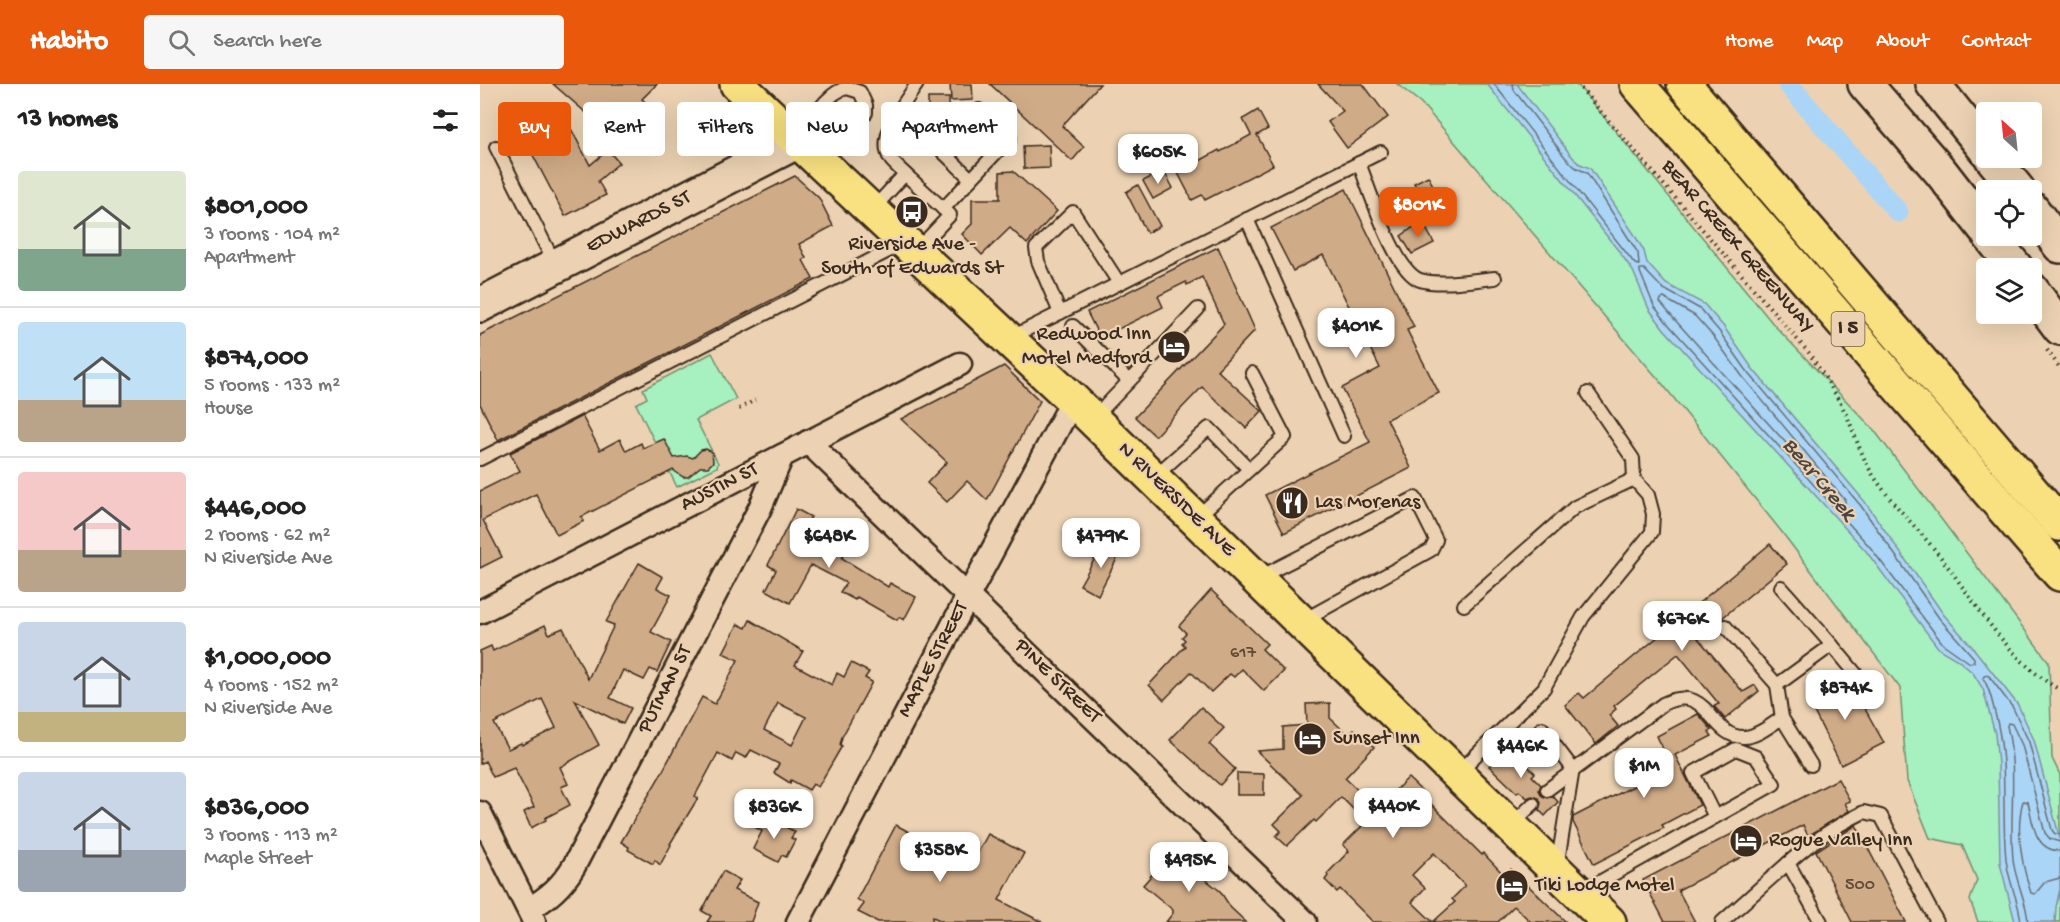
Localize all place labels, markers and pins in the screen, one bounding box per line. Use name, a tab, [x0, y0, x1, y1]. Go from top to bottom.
pin: $605K	[1116, 134, 1200, 185]
pin: $801K	[1376, 187, 1460, 238]
bus stop icon: Riverside Ave - South of Edwards St	[894, 194, 930, 230]
place label: Riverside Ave - South of Edwards St	[821, 233, 1005, 282]
pin: $401K	[1314, 308, 1398, 359]
place label: Redwood Inn Motel Medford	[1022, 323, 1153, 372]
hotel icon: Redwood Inn Motel Medford	[1156, 329, 1192, 365]
restaurant icon: Las Morenas	[1274, 485, 1310, 521]
place label: Las Morenas	[1315, 491, 1421, 516]
pin: $648K	[787, 518, 871, 569]
pin: $479K	[1059, 518, 1143, 569]
pin: $676K	[1640, 601, 1724, 652]
pin: $874K	[1803, 670, 1887, 721]
hotel icon: Sunset Inn	[1292, 721, 1328, 757]
place label: Sunset Inn	[1333, 727, 1420, 752]
pin: $446K	[1479, 728, 1563, 779]
pin: $1M	[1615, 748, 1673, 799]
pin: $440K	[1351, 788, 1435, 839]
pin: $836K	[732, 789, 816, 840]
hotel icon: Rogue Valley Inn	[1728, 823, 1764, 859]
place label: Rogue Valley Inn	[1769, 829, 1912, 854]
pin: $358K	[898, 832, 982, 883]
pin: $495K	[1147, 842, 1231, 893]
hotel icon: Tiki Lodge Motel	[1494, 868, 1530, 904]
place label: Tiki Lodge Motel	[1534, 874, 1675, 899]

